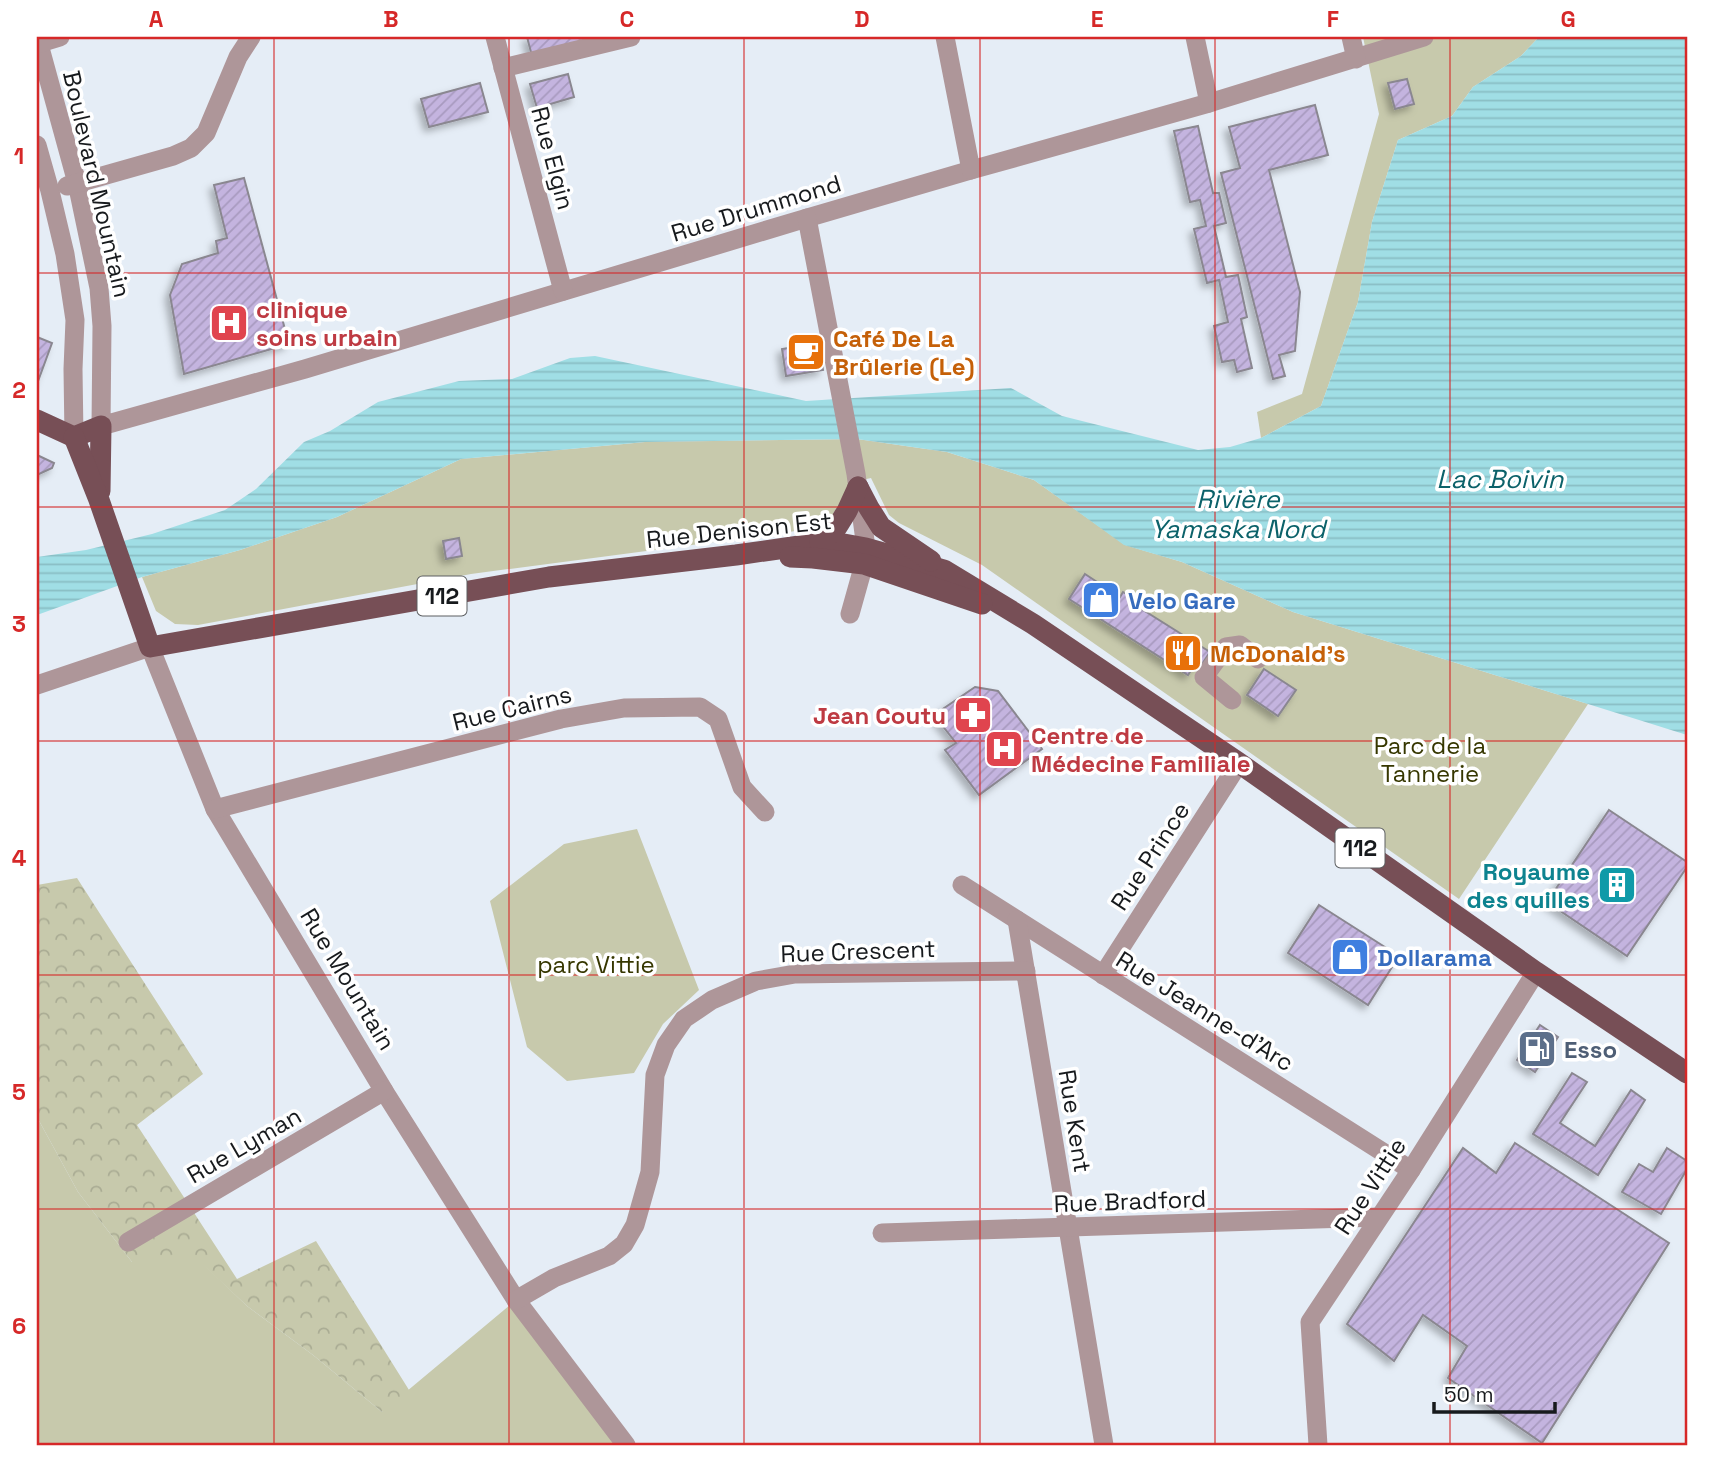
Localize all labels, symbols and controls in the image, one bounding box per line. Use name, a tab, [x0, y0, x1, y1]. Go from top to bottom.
text: A	[149, 4, 164, 34]
text: B	[383, 4, 399, 34]
text: C	[620, 4, 634, 34]
text: D	[854, 4, 870, 34]
text: E	[1091, 4, 1103, 34]
text: F	[1327, 4, 1339, 34]
text: G	[1560, 4, 1576, 34]
street label: Boulevard Mountain	[56, 68, 138, 300]
street label: Rue Elgin	[524, 103, 582, 213]
text: 1	[14, 141, 24, 171]
street label: Rue Drummond	[667, 167, 845, 249]
place label: clinique soins urbain	[256, 294, 398, 353]
hospital icon: clinique soins urbain	[208, 302, 250, 344]
place label: Café De La Brûlerie (Le)	[833, 323, 975, 382]
cafe icon: Café De La Brûlerie (Le)	[785, 331, 827, 373]
text: 2	[12, 375, 26, 405]
water label: Lac Boivin	[1437, 462, 1565, 496]
water label: Rivière Yamaska Nord	[1151, 482, 1328, 546]
street label: Rue Denison Est	[645, 505, 833, 555]
road number: 112	[418, 576, 466, 616]
shop icon: Velo Gare	[1080, 579, 1122, 621]
place label: Velo Gare	[1128, 585, 1236, 616]
text: 3	[12, 609, 26, 639]
restaurant icon: McDonald's	[1162, 632, 1204, 674]
place label: McDonald's	[1210, 638, 1346, 669]
street label: Rue Cairns	[449, 678, 575, 738]
pharmacy icon: Jean Coutu	[952, 694, 994, 736]
place label: Jean Coutu	[813, 700, 946, 731]
place label: Centre de Médecine Familiale	[1031, 720, 1251, 779]
hospital icon: Centre de Médecine Familiale	[983, 728, 1025, 770]
park label: Parc de la Tannerie	[1374, 730, 1486, 789]
street label: Rue Prince	[1104, 796, 1196, 916]
road number: 112	[1336, 828, 1384, 868]
text: 4	[12, 843, 27, 873]
place label: Royaume des quilles	[1466, 856, 1590, 915]
building icon: Royaume des quilles	[1596, 864, 1638, 906]
street label: Rue Mountain	[293, 902, 403, 1056]
street label: Rue Crescent	[780, 933, 936, 969]
shop icon: Dollarama	[1329, 936, 1371, 978]
place label: Dollarama	[1377, 942, 1492, 973]
street label: Rue Jeanne-d'Arc	[1110, 944, 1300, 1078]
park label: parc Vittie	[537, 949, 655, 980]
fuel station icon: Esso	[1516, 1028, 1558, 1070]
place label: Esso	[1564, 1034, 1617, 1065]
street label: Rue Kent	[1052, 1067, 1098, 1175]
text: 5	[12, 1077, 26, 1107]
street label: Rue Lyman	[181, 1100, 307, 1190]
street label: Rue Vittie	[1327, 1132, 1413, 1240]
street label: Rue Bradford	[1053, 1183, 1207, 1219]
text: 6	[12, 1311, 26, 1341]
scale bar	[1434, 1370, 1554, 1414]
text: 50 m	[1444, 1381, 1494, 1408]

